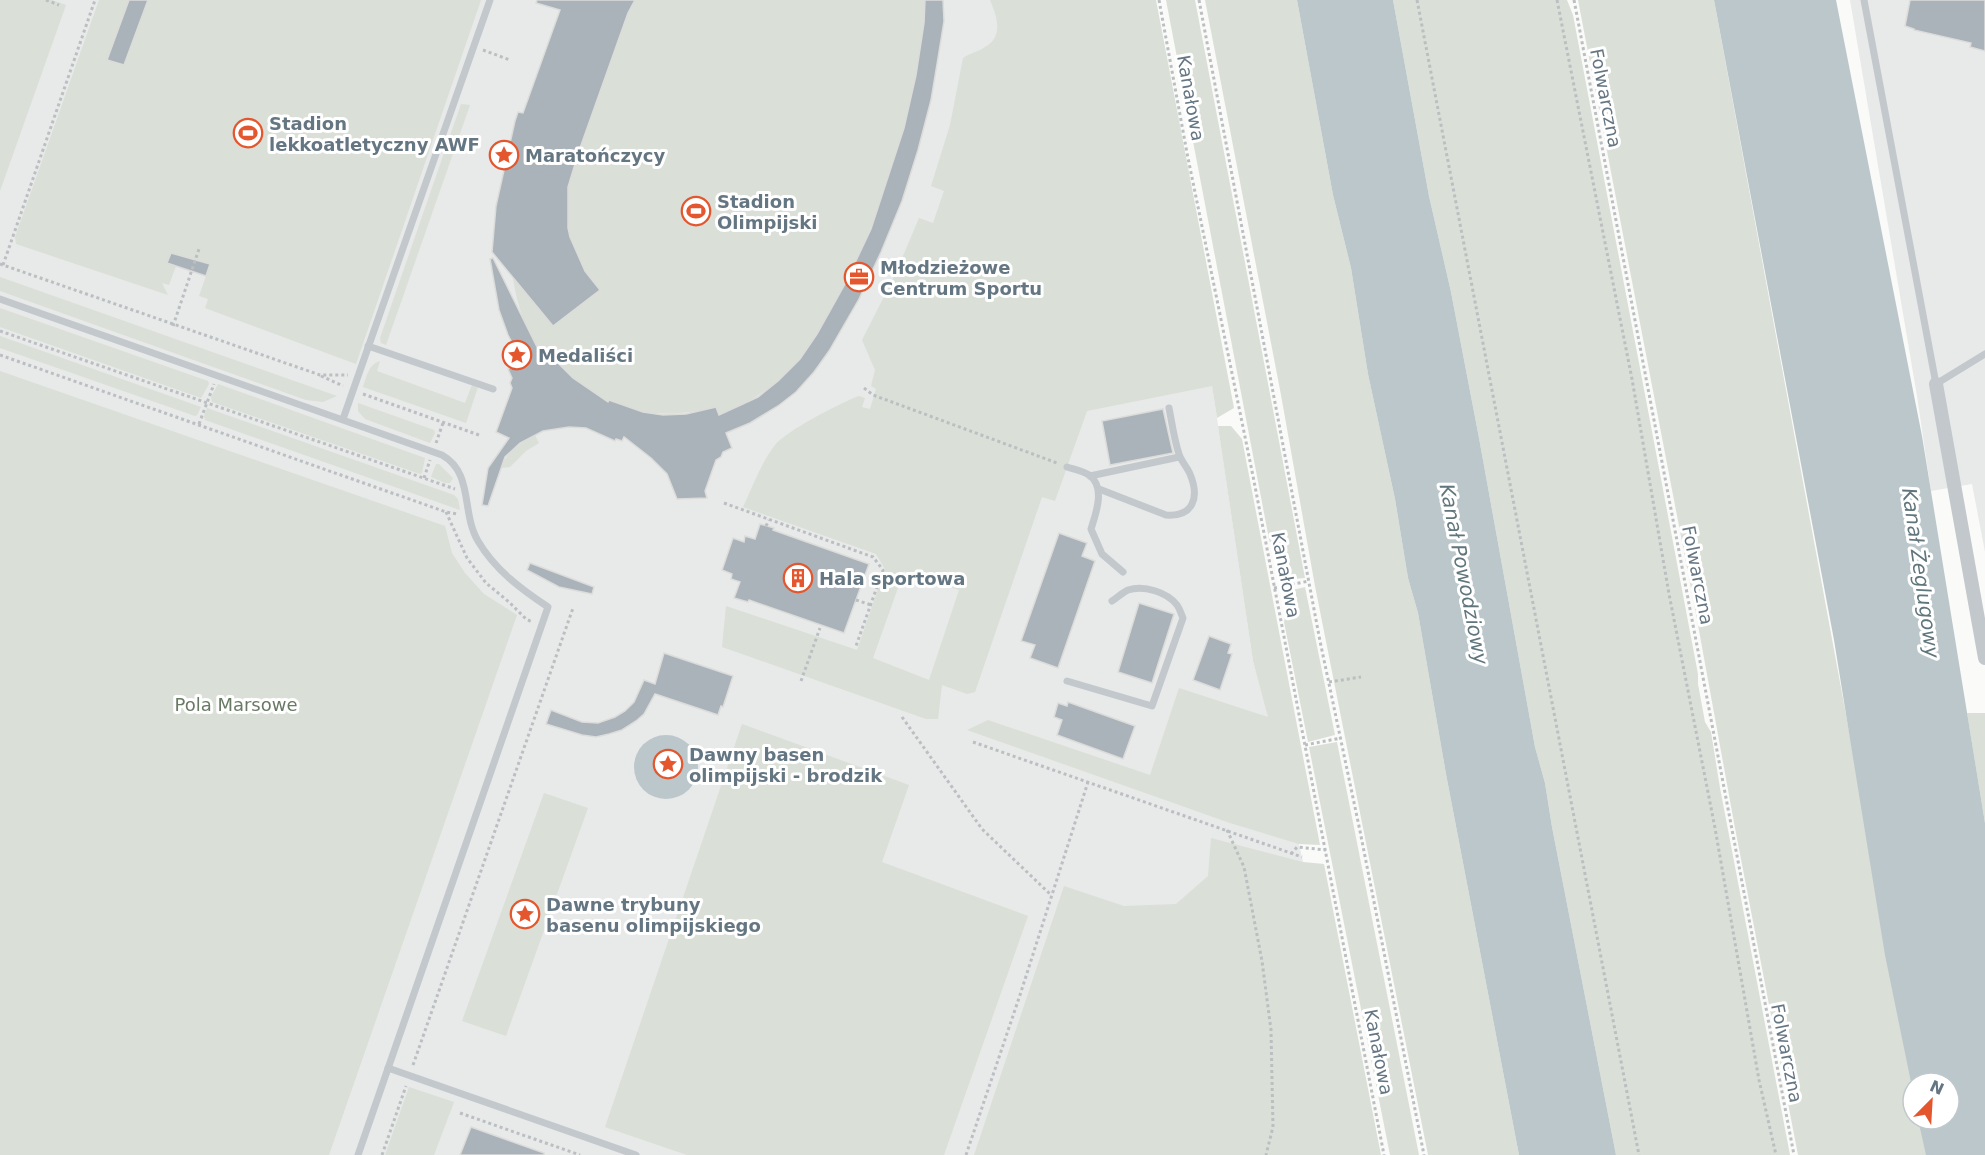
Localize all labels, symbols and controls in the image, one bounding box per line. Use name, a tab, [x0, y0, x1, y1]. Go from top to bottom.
street label: Folwarczna	[1586, 47, 1626, 149]
street label: Kanałowa	[1173, 53, 1209, 143]
place label: Stadion lekkoatletyczny AWF	[269, 113, 480, 155]
sports icon: Stadion lekkoatletyczny AWF	[232, 117, 264, 149]
place icon: Maratończycy	[488, 139, 520, 171]
place label: Maratończycy	[525, 145, 665, 166]
place label: Stadion Olimpijski	[717, 191, 817, 233]
sports icon: Stadion Olimpijski	[680, 195, 712, 227]
place label: Młodzieżowe Centrum Sportu	[880, 257, 1042, 299]
office icon: Młodzieżowe Centrum Sportu	[843, 261, 875, 293]
place icon: Medaliści	[501, 339, 533, 371]
place label: Medaliści	[538, 345, 633, 366]
water label: Kanał Powodziowy	[1435, 482, 1494, 668]
water label: Kanał Żeglugowy	[1897, 486, 1945, 661]
street label: Folwarczna	[1678, 524, 1718, 626]
street label: Kanałowa	[1267, 530, 1305, 620]
building icon: Hala sportowa	[782, 562, 814, 594]
place label: Hala sportowa	[819, 568, 965, 589]
park label: Pola Marsowe	[174, 694, 298, 715]
place label: Dawny basen olimpijski - brodzik	[689, 744, 883, 786]
place icon: Dawny basen olimpijski - brodzik	[652, 748, 684, 780]
place label: Dawne trybuny basenu olimpijskiego	[546, 894, 761, 936]
place icon: Dawne trybuny basenu olimpijskiego	[509, 898, 541, 930]
street label: Folwarczna	[1767, 1002, 1807, 1104]
street label: Kanałowa	[1360, 1007, 1398, 1097]
north arrow	[1901, 1071, 1961, 1131]
text: N	[1927, 1076, 1947, 1099]

